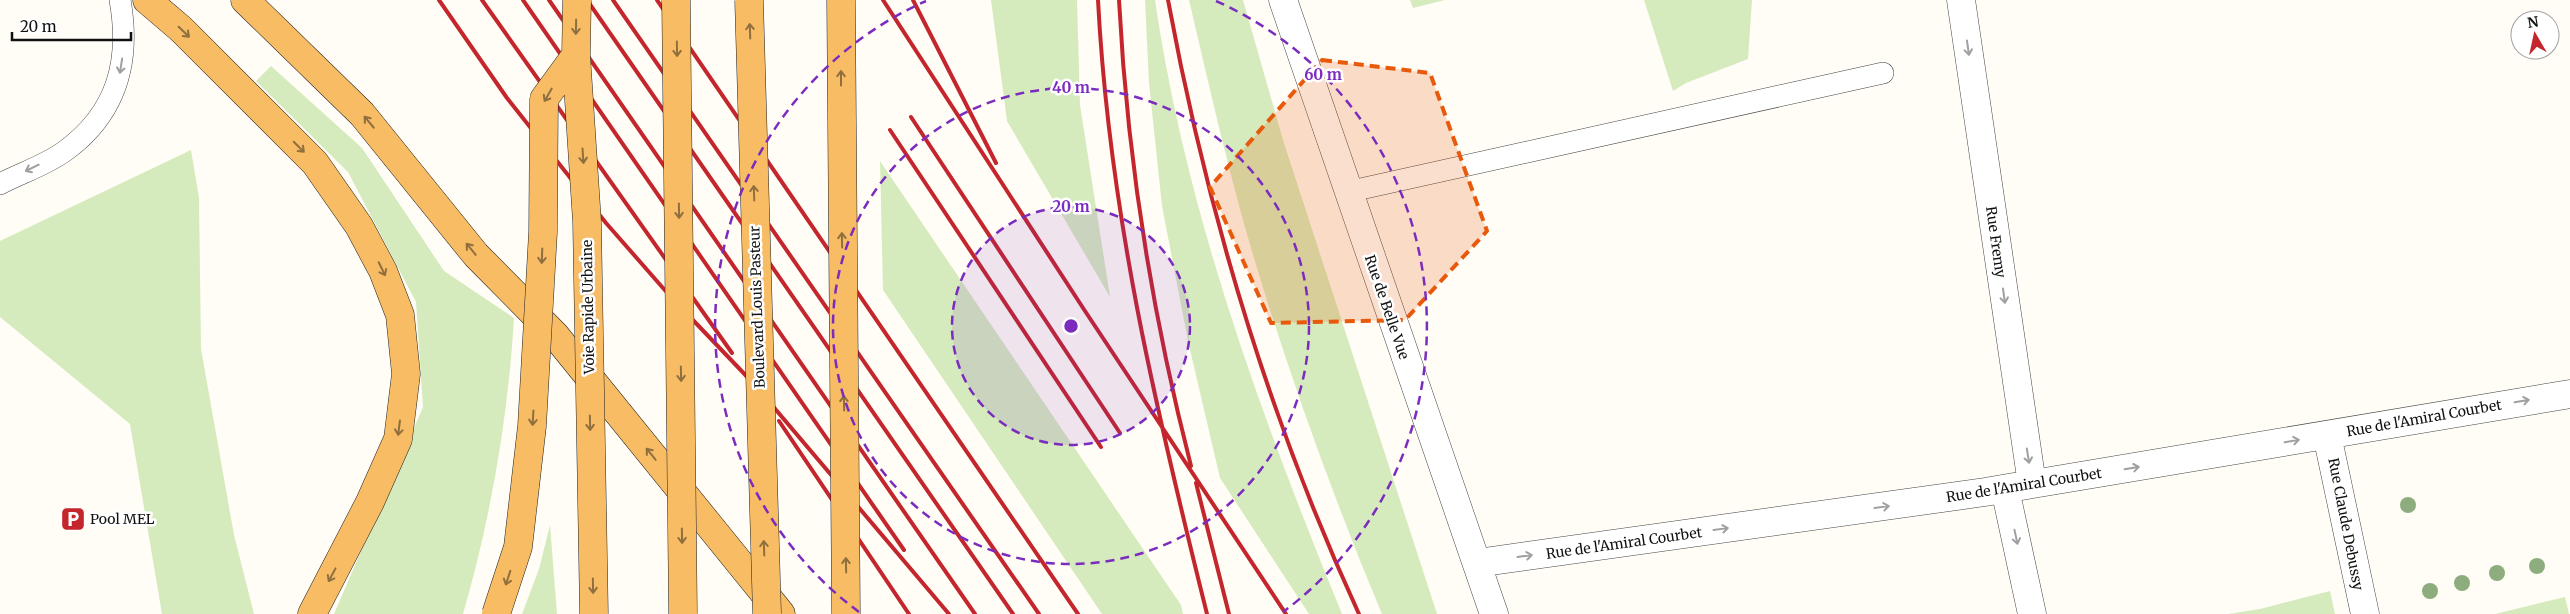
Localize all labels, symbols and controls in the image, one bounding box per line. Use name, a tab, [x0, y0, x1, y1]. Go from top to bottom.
scale bar	[12, 10, 131, 42]
north arrow	[2510, 10, 2560, 60]
text: N	[2526, 12, 2540, 32]
text: 20 m	[20, 17, 57, 36]
one-way arrow	[572, 19, 581, 35]
one-way arrow	[745, 23, 755, 39]
one-way arrow	[177, 26, 190, 38]
one-way arrow	[672, 40, 682, 56]
one-way arrow	[1963, 40, 1973, 56]
one-way arrow	[116, 57, 126, 73]
text: 60 m	[1304, 65, 1342, 84]
one-way arrow	[836, 70, 846, 86]
text: 40 m	[1052, 78, 1090, 97]
one-way arrow	[543, 87, 553, 102]
one-way arrow	[364, 116, 375, 129]
one-way arrow	[292, 141, 305, 153]
one-way arrow	[578, 148, 587, 164]
one-way arrow	[25, 164, 40, 173]
one-way arrow	[749, 185, 759, 202]
text: 20 m	[1052, 197, 1090, 216]
one-way arrow	[674, 202, 684, 219]
street label: Rue Fremy	[1982, 205, 2010, 280]
street label: Boulevard Louis Pasteur	[745, 225, 769, 389]
one-way arrow	[837, 233, 847, 249]
street label: Voie Rapide Urbaine	[578, 240, 598, 375]
one-way arrow	[466, 242, 477, 255]
one-way arrow	[537, 247, 546, 263]
street label: Rue de Belle Vue	[1361, 252, 1413, 362]
one-way arrow	[377, 262, 387, 277]
one-way arrow	[1999, 287, 2009, 303]
centre of rings	[1062, 317, 1080, 335]
one-way arrow	[676, 365, 686, 381]
one-way arrow	[839, 395, 849, 412]
street label: Rue de l'Amiral Courbet	[2345, 395, 2504, 441]
one-way arrow	[2513, 396, 2529, 406]
one-way arrow	[528, 410, 537, 426]
one-way arrow	[585, 415, 595, 431]
one-way arrow	[394, 419, 404, 435]
one-way arrow	[2284, 435, 2300, 445]
one-way arrow	[646, 448, 657, 461]
one-way arrow	[2023, 448, 2033, 464]
street label: Rue Claude Debussy	[2324, 456, 2368, 593]
one-way arrow	[2124, 462, 2140, 472]
street label: Rue de l'Amiral Courbet	[1945, 464, 2104, 506]
one-way arrow	[1873, 501, 1889, 511]
parking icon: Pool MEL	[60, 506, 86, 532]
place label: Pool MEL	[90, 510, 155, 528]
street label: Rue de l'Amiral Courbet	[1545, 523, 1704, 563]
one-way arrow	[1712, 524, 1728, 534]
one-way arrow	[677, 528, 687, 544]
one-way arrow	[2011, 528, 2021, 544]
one-way arrow	[759, 540, 768, 556]
one-way arrow	[1517, 551, 1533, 561]
one-way arrow	[841, 558, 851, 574]
one-way arrow	[327, 567, 336, 582]
one-way arrow	[502, 570, 512, 586]
one-way arrow	[588, 578, 598, 594]

